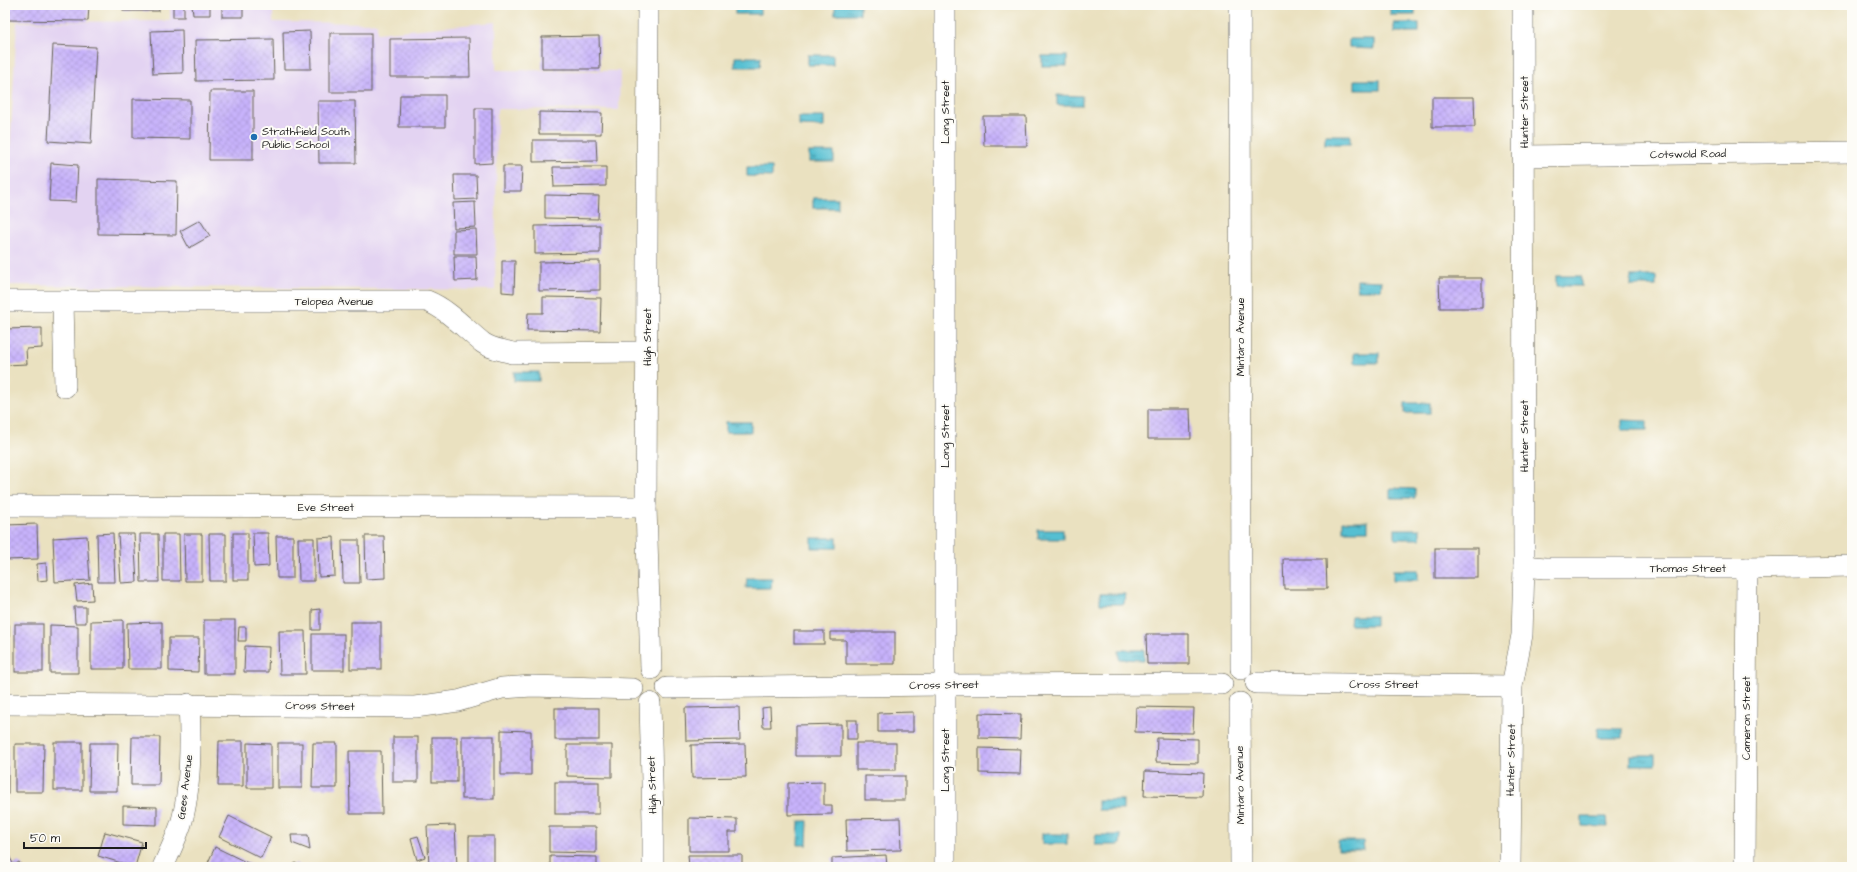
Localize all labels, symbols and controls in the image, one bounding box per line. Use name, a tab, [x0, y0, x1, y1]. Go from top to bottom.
street label: Hunter Street	[1517, 75, 1532, 148]
street label: Long Street	[938, 80, 954, 144]
place label: Strathfield South Public School	[262, 124, 350, 152]
marker: Strathfield South Public School	[249, 132, 259, 142]
street label: Cotswold Road	[1650, 146, 1727, 162]
street label: Telopea Avenue	[295, 294, 373, 309]
street label: Mintaro Avenue	[1233, 298, 1248, 376]
street label: High Street	[640, 308, 656, 366]
street label: Hunter Street	[1517, 399, 1532, 472]
street label: Long Street	[938, 404, 954, 468]
street label: Eve Street	[298, 500, 355, 515]
street label: Thomas Street	[1650, 561, 1727, 576]
street label: Cameron Street	[1739, 675, 1754, 760]
street label: Cross Street	[909, 677, 979, 693]
street label: Cross Street	[1349, 677, 1419, 692]
street label: Cross Street	[285, 698, 355, 714]
street label: Hunter Street	[1503, 723, 1519, 796]
street label: Long Street	[938, 728, 954, 792]
street label: Mintaro Avenue	[1232, 745, 1248, 824]
street label: Gees Avenue	[174, 754, 196, 820]
street label: High Street	[643, 755, 662, 814]
scale bar	[24, 824, 146, 850]
text: 50 m	[30, 830, 61, 847]

